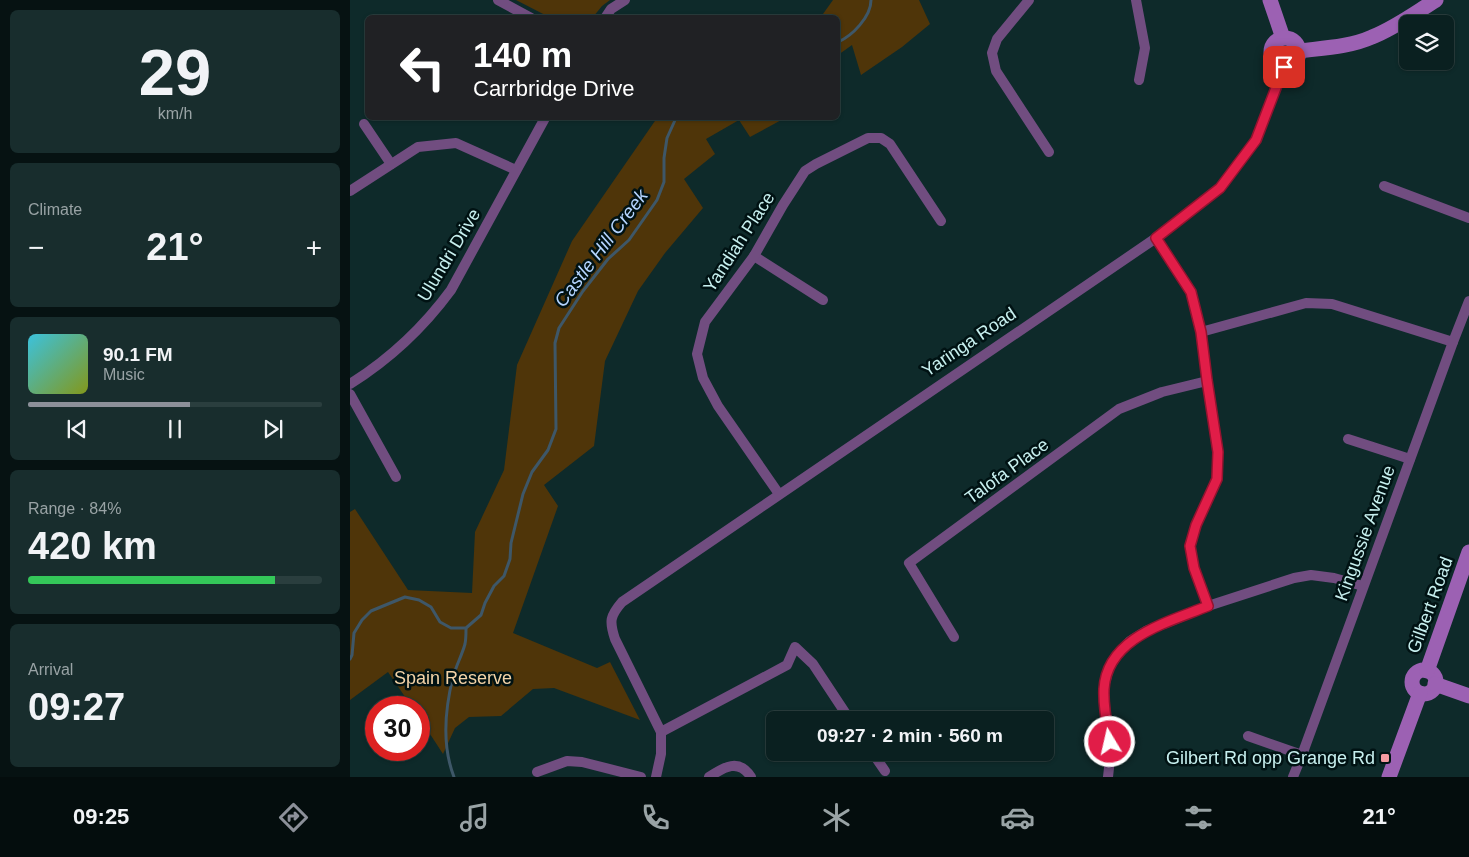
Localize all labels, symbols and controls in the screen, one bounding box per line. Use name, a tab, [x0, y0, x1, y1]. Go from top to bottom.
map controls	[1399, 15, 1454, 70]
button: layers	[1399, 15, 1454, 70]
icon: left	[390, 35, 455, 100]
text: 140 m	[473, 35, 572, 74]
text: 29	[139, 36, 211, 109]
pin	[1263, 46, 1305, 88]
icon: arrive	[1270, 53, 1298, 81]
text: Carrbridge Drive	[473, 76, 634, 101]
text: km/h	[158, 105, 192, 122]
water label: Castle Hill Creek	[550, 184, 653, 311]
street label: Yandiah Place	[699, 188, 779, 296]
text: Climate	[28, 201, 82, 218]
street label: Ulundri Drive	[414, 205, 484, 305]
text: 21°	[146, 226, 204, 268]
text: −	[28, 232, 44, 263]
text: +	[306, 232, 322, 263]
street label: Yaringa Road	[918, 303, 1020, 381]
text: 90.1 FM	[103, 344, 173, 365]
text: Music	[103, 366, 145, 383]
icon: previous	[63, 415, 91, 443]
icon: pause	[161, 415, 189, 443]
icon: next	[259, 415, 287, 443]
street label: Talofa Place	[961, 434, 1053, 508]
street label: Kingussie Avenue	[1331, 462, 1399, 604]
text: Range · 84%	[28, 500, 121, 517]
text: 420 km	[28, 525, 157, 567]
street label: Gilbert Road	[1403, 554, 1457, 656]
text: Arrival	[28, 661, 73, 678]
park label: Spain Reserve	[394, 668, 512, 688]
text: 09:27	[28, 686, 125, 728]
speed limit sign: 30	[365, 696, 430, 761]
position arrow	[1083, 715, 1135, 767]
text: 09:27 · 2 min · 560 m	[817, 725, 1003, 746]
place label: Gilbert Rd opp Grange Rd	[1166, 748, 1375, 768]
marker: Gilbert Rd opp Grange Rd	[1379, 752, 1391, 764]
icon: directions	[276, 800, 311, 835]
icon: music	[457, 800, 492, 835]
icon: phone	[638, 800, 673, 835]
icon: climate	[819, 800, 854, 835]
icon: car	[1000, 800, 1035, 835]
icon: filters	[1181, 800, 1216, 835]
text: 09:25	[73, 804, 129, 829]
text: 21°	[1363, 804, 1396, 829]

